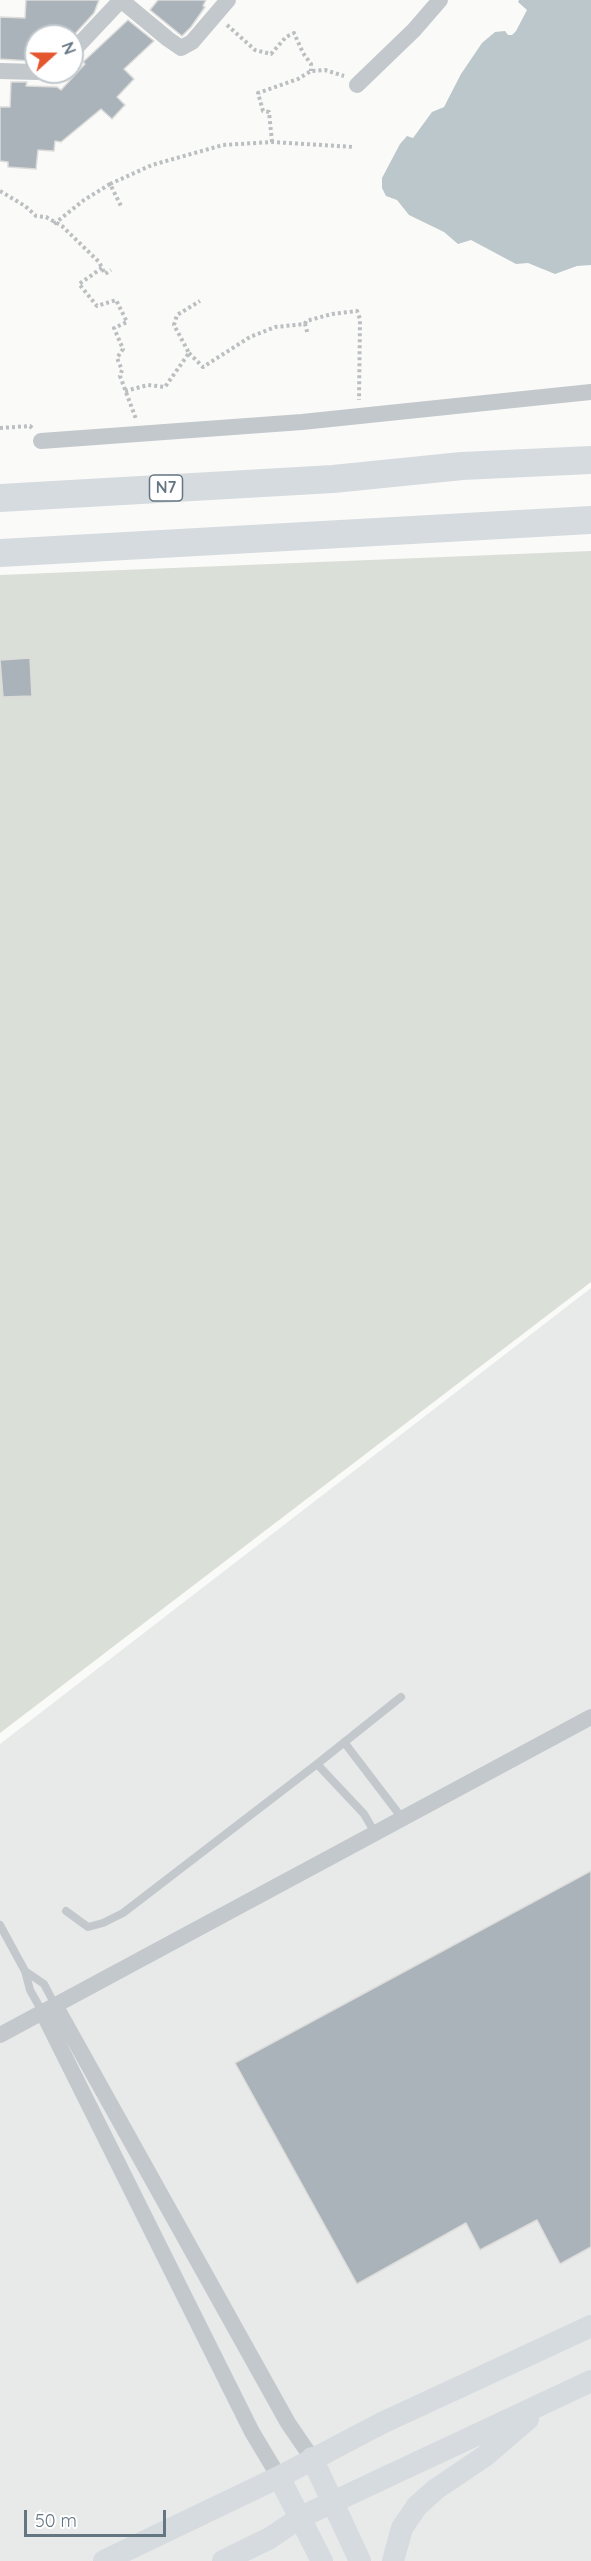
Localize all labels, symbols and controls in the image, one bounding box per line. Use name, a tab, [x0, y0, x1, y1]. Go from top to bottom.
north arrow	[24, 24, 84, 84]
text: N	[57, 39, 80, 57]
road number: N7	[150, 475, 182, 501]
scale bar	[27, 2498, 170, 2536]
text: 50 m	[35, 2509, 77, 2532]

